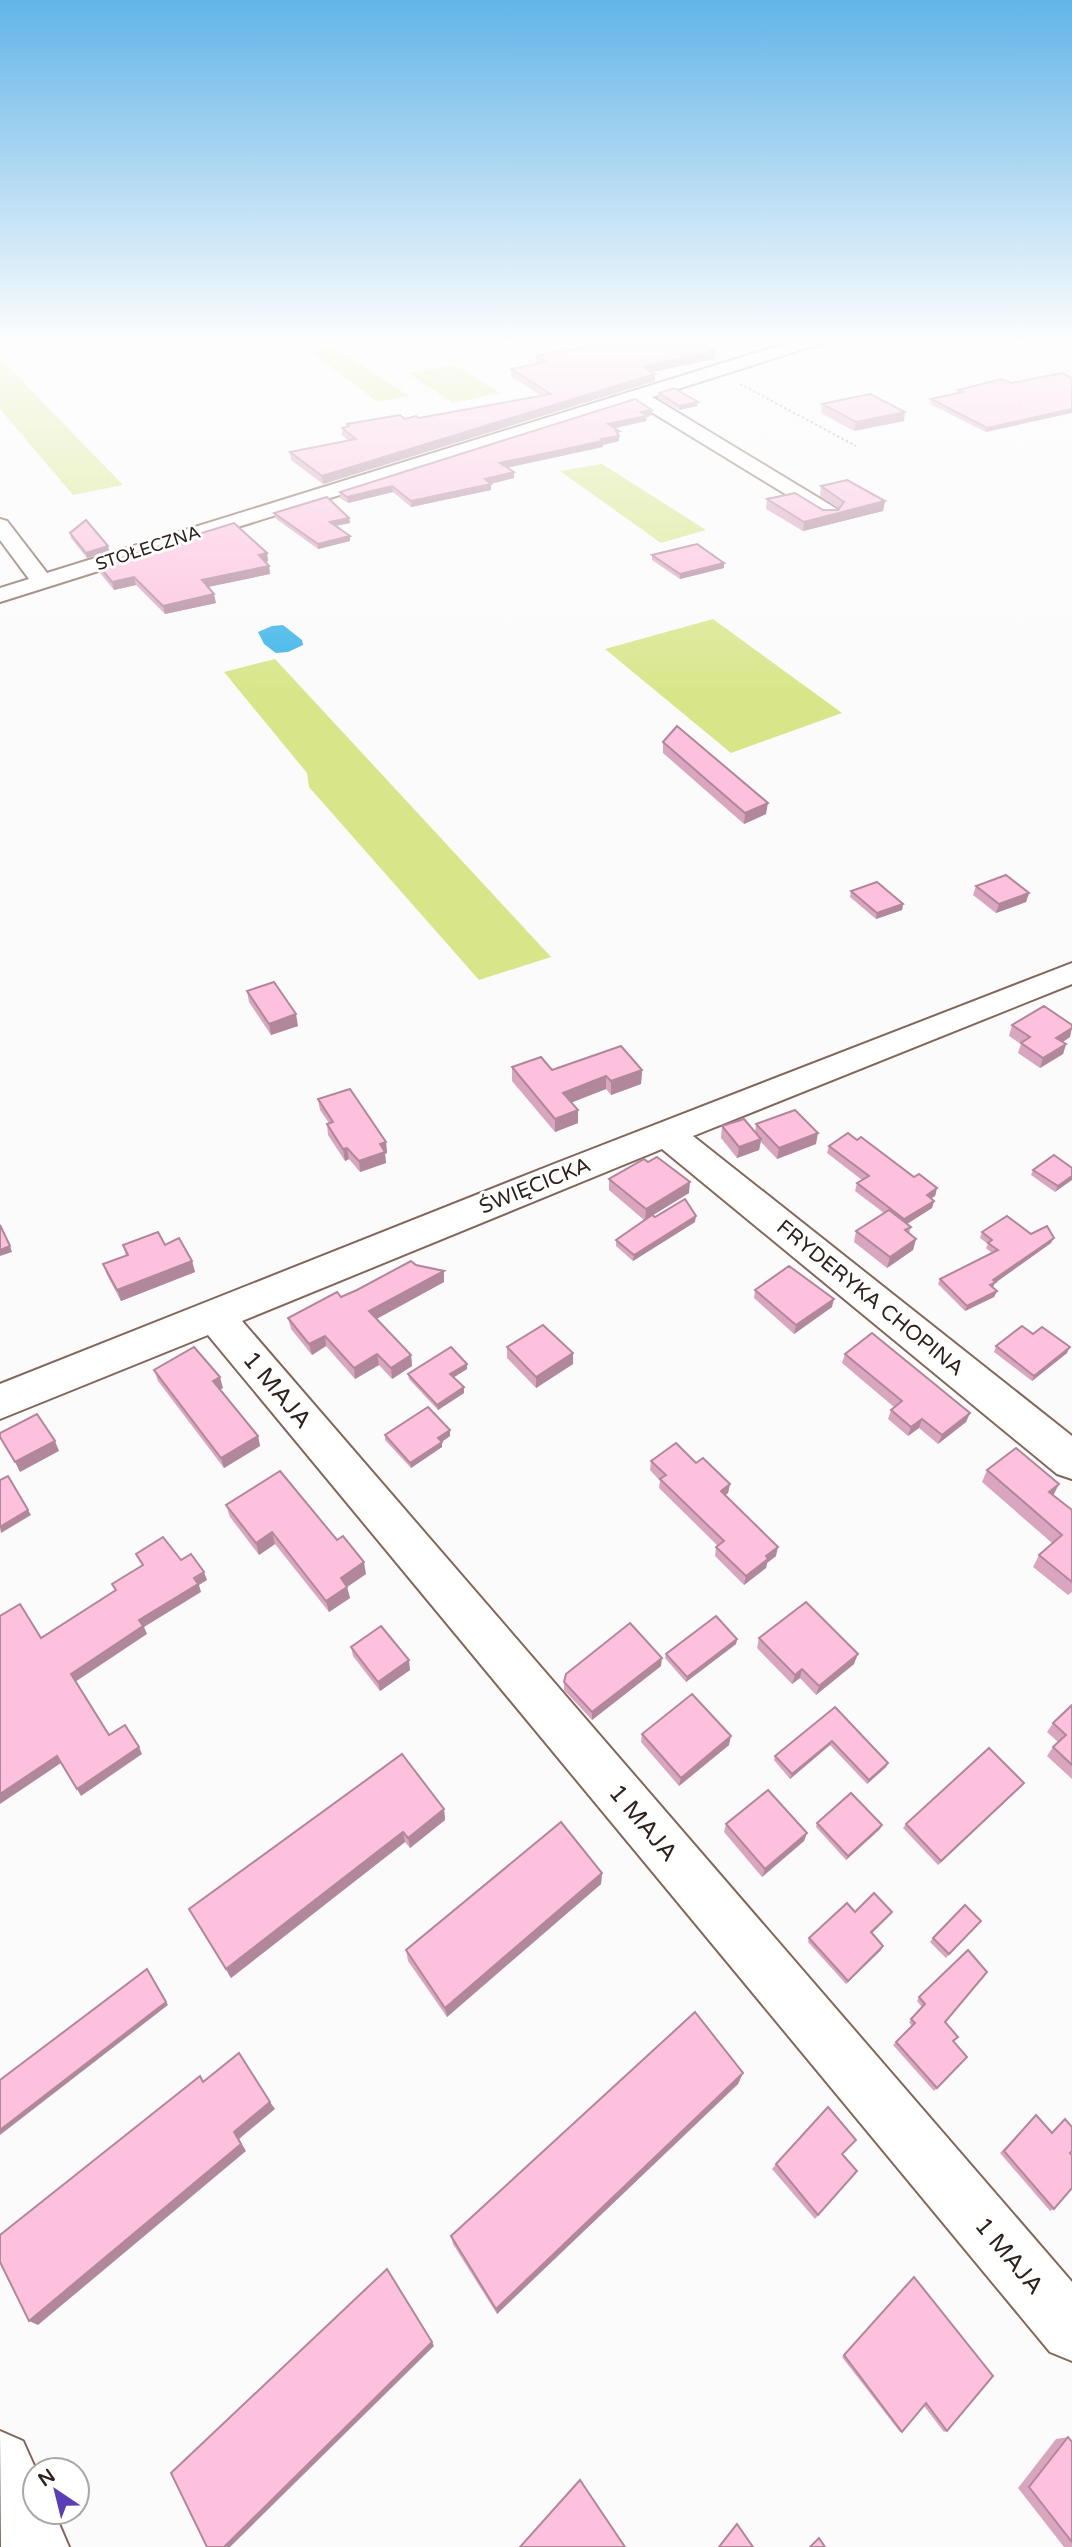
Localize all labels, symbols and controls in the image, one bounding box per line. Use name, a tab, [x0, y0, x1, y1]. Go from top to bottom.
street label: STOŁECZNA	[93, 521, 203, 575]
street label: ŚWIĘCICKA	[476, 1152, 594, 1220]
street label: FRYDERYKA CHOPINA	[771, 1215, 969, 1381]
street label: 1 MAJA	[236, 1346, 318, 1434]
street label: 1 MAJA	[602, 1779, 684, 1867]
street label: 1 MAJA	[968, 2212, 1050, 2300]
north arrow	[21, 2456, 91, 2526]
text: N	[34, 2465, 59, 2491]

